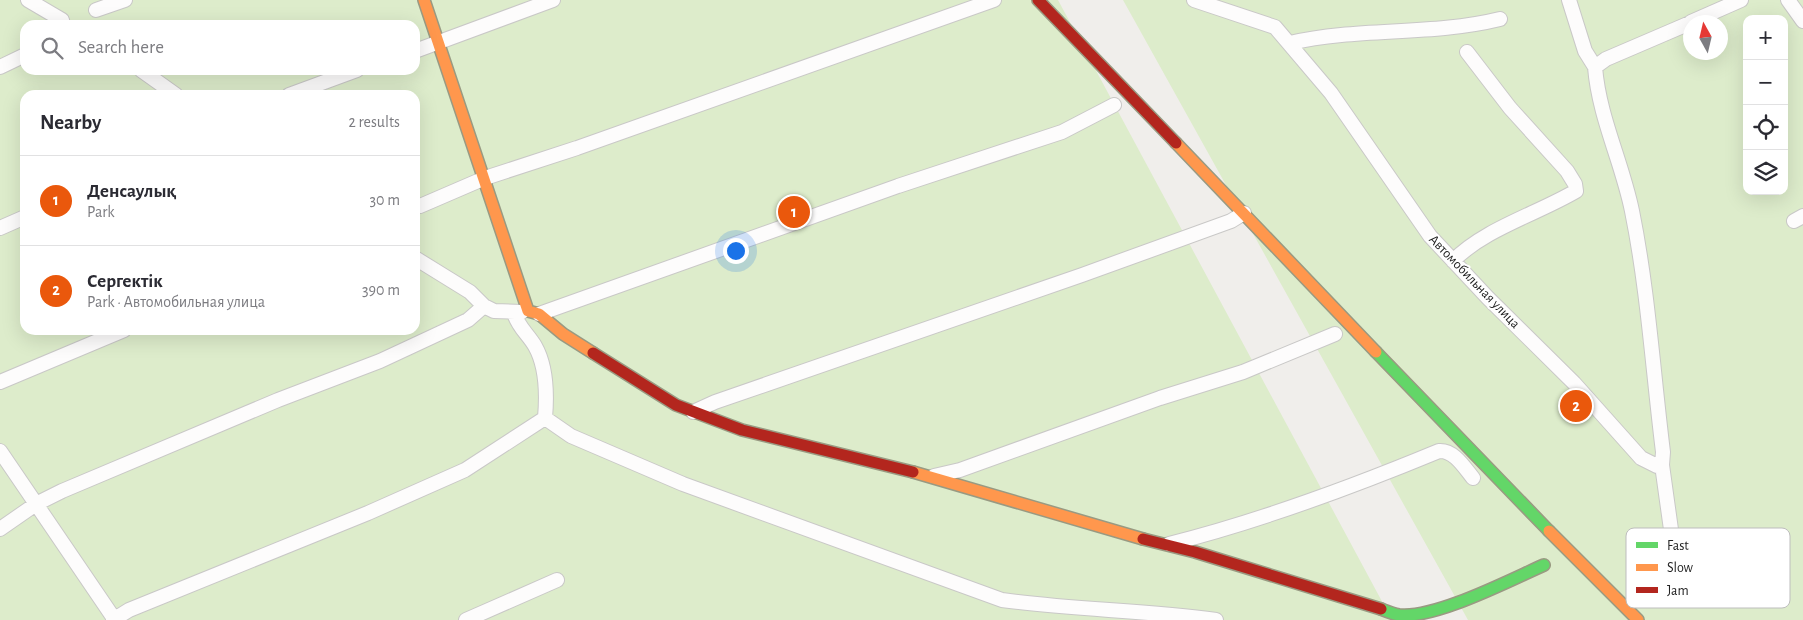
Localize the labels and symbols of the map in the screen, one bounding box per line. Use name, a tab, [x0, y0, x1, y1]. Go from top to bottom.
north arrow	[1683, 15, 1728, 60]
pin: 1	[778, 193, 810, 231]
street label: Автомобильная улица	[1426, 232, 1523, 332]
your location	[723, 238, 749, 264]
pin: 2	[1560, 387, 1592, 425]
legend	[1626, 528, 1790, 608]
text: Fast	[1667, 539, 1689, 553]
text: Slow	[1667, 561, 1694, 575]
text: Jam	[1667, 584, 1689, 598]

